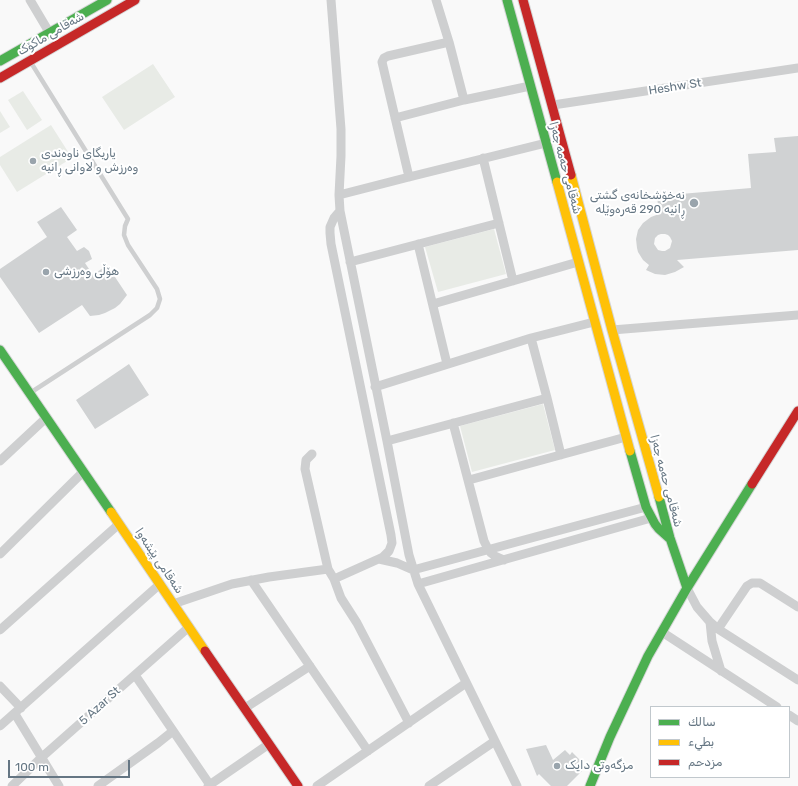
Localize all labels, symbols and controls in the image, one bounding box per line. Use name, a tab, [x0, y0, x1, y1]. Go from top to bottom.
street label: شەقامی ماکۆک	[15, 9, 87, 59]
street label: Heshw St	[648, 76, 702, 98]
street label: شەقامی حەمە جەزا	[546, 120, 584, 216]
place label: یاریگای ناوەندی وەرزش و لاوانی ڕانیە	[41, 147, 138, 175]
marker: یاریگای ناوەندی وەرزش و لاوانی ڕانیە	[28, 156, 38, 166]
place label: نەخۆشخانەی گشتی ڕانیە 290 قەرەوێلە	[590, 189, 685, 217]
marker: نەخۆشخانەی گشتی ڕانیە 290 قەرەوێلە	[688, 197, 700, 209]
place label: هۆڵی وەرزشی	[54, 265, 119, 279]
marker: هۆڵی وەرزشی	[41, 267, 51, 277]
street label: شەقامی حەمە جەزا	[647, 433, 685, 529]
street label: شەقامی پێشەوا	[132, 525, 186, 597]
street label: 5 Azar St	[76, 684, 124, 728]
legend	[650, 706, 790, 778]
text: سالك	[688, 715, 716, 729]
text: بطيء	[688, 735, 714, 749]
scale bar	[10, 752, 132, 778]
text: مزدحم	[688, 755, 722, 769]
place label: مزگەوتی دایک	[565, 759, 633, 773]
text: 100 m	[15, 760, 49, 774]
marker: مزگەوتی دایک	[552, 761, 562, 771]

